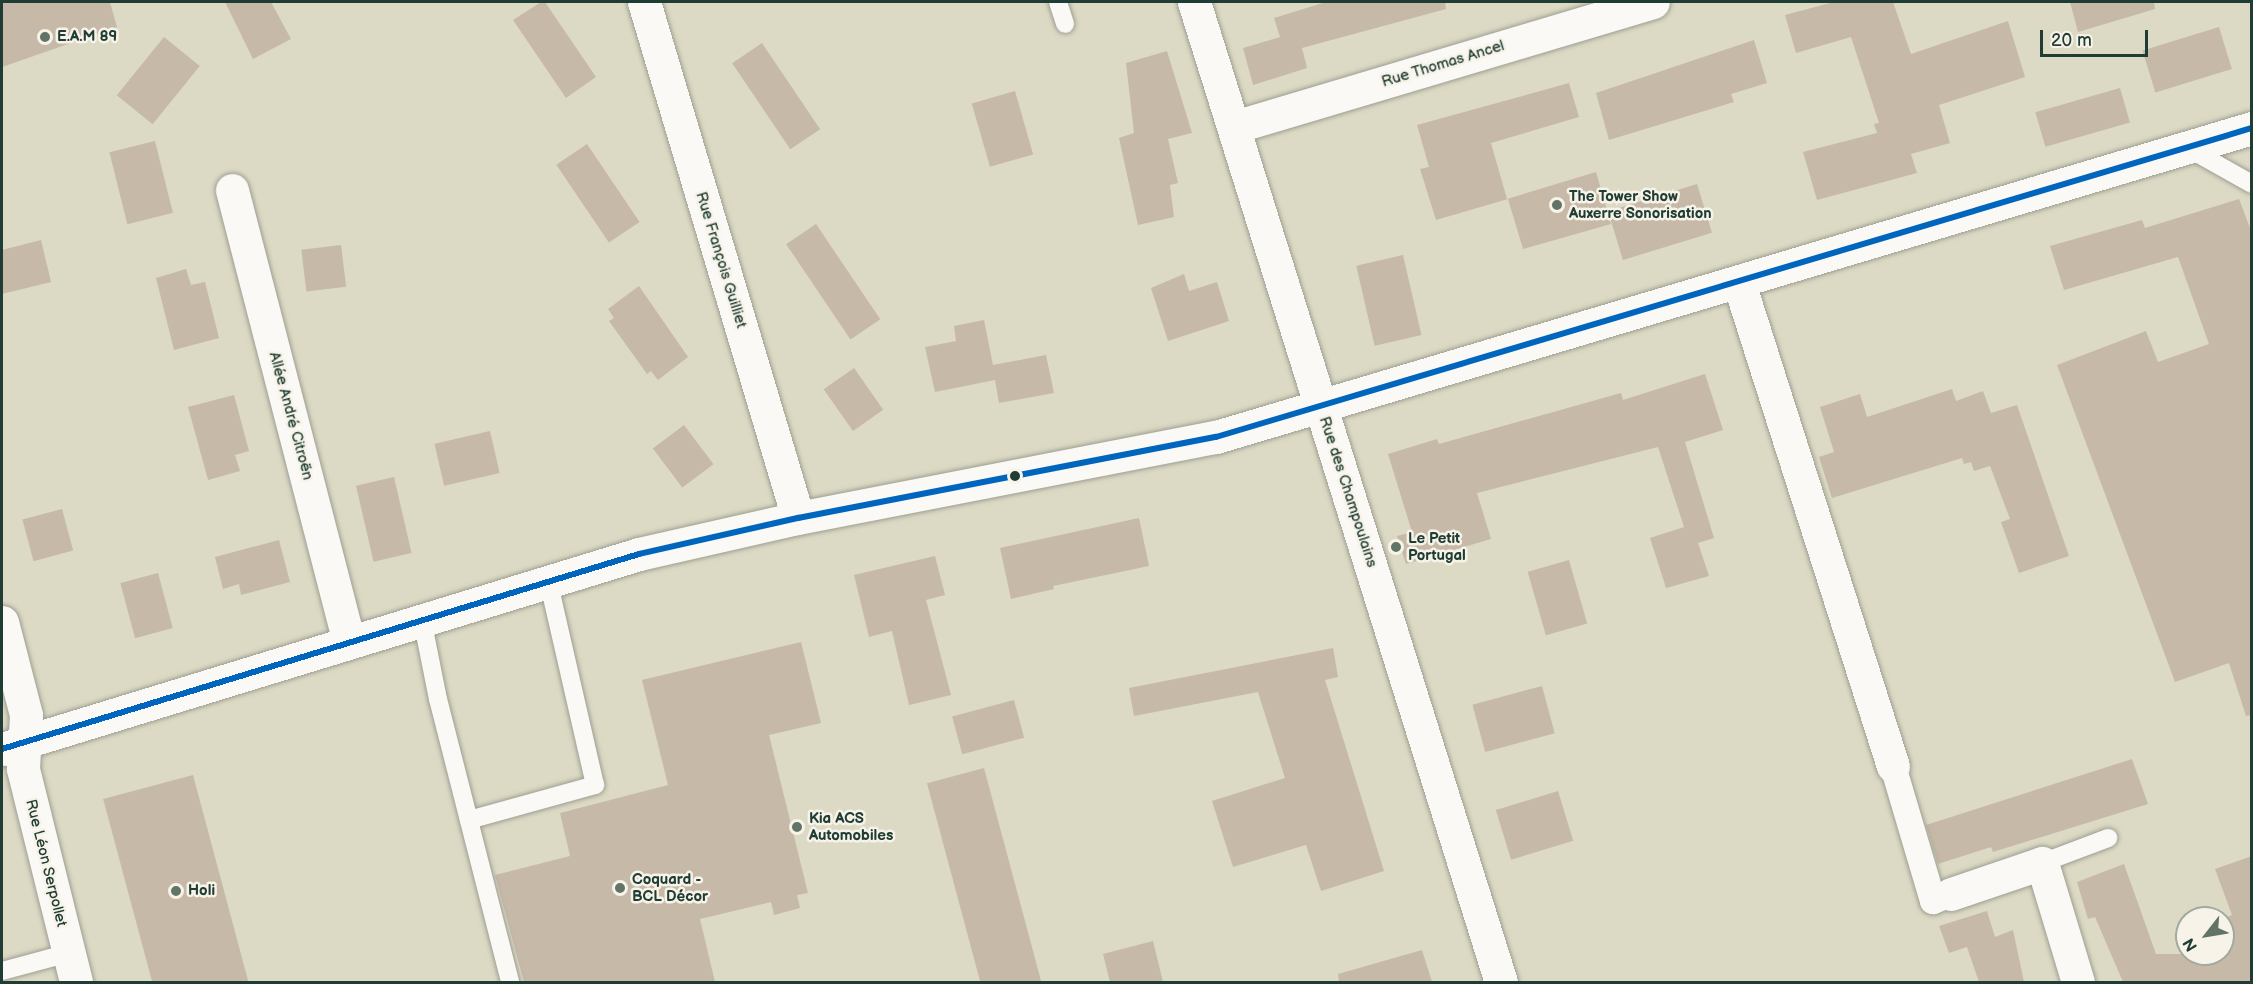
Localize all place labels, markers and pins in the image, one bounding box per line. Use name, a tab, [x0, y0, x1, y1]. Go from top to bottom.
place label: E.A.M 89	[57, 28, 117, 46]
marker: E.A.M 89	[38, 30, 52, 44]
place label: The Tower Show Auxerre Sonorisation	[1569, 187, 1712, 222]
marker: The Tower Show Auxerre Sonorisation	[1550, 198, 1564, 212]
unlabelled marker	[1009, 470, 1021, 482]
place label: Le Petit Portugal	[1408, 529, 1466, 564]
marker: Le Petit Portugal	[1389, 540, 1403, 554]
place label: Kia ACS Automobiles	[809, 809, 893, 844]
marker: Kia ACS Automobiles	[790, 820, 804, 834]
place label: Coquard - BCL Décor	[632, 870, 708, 905]
marker: Coquard - BCL Décor	[613, 881, 627, 895]
place label: Holi	[188, 882, 215, 900]
marker: Holi	[169, 884, 183, 898]

